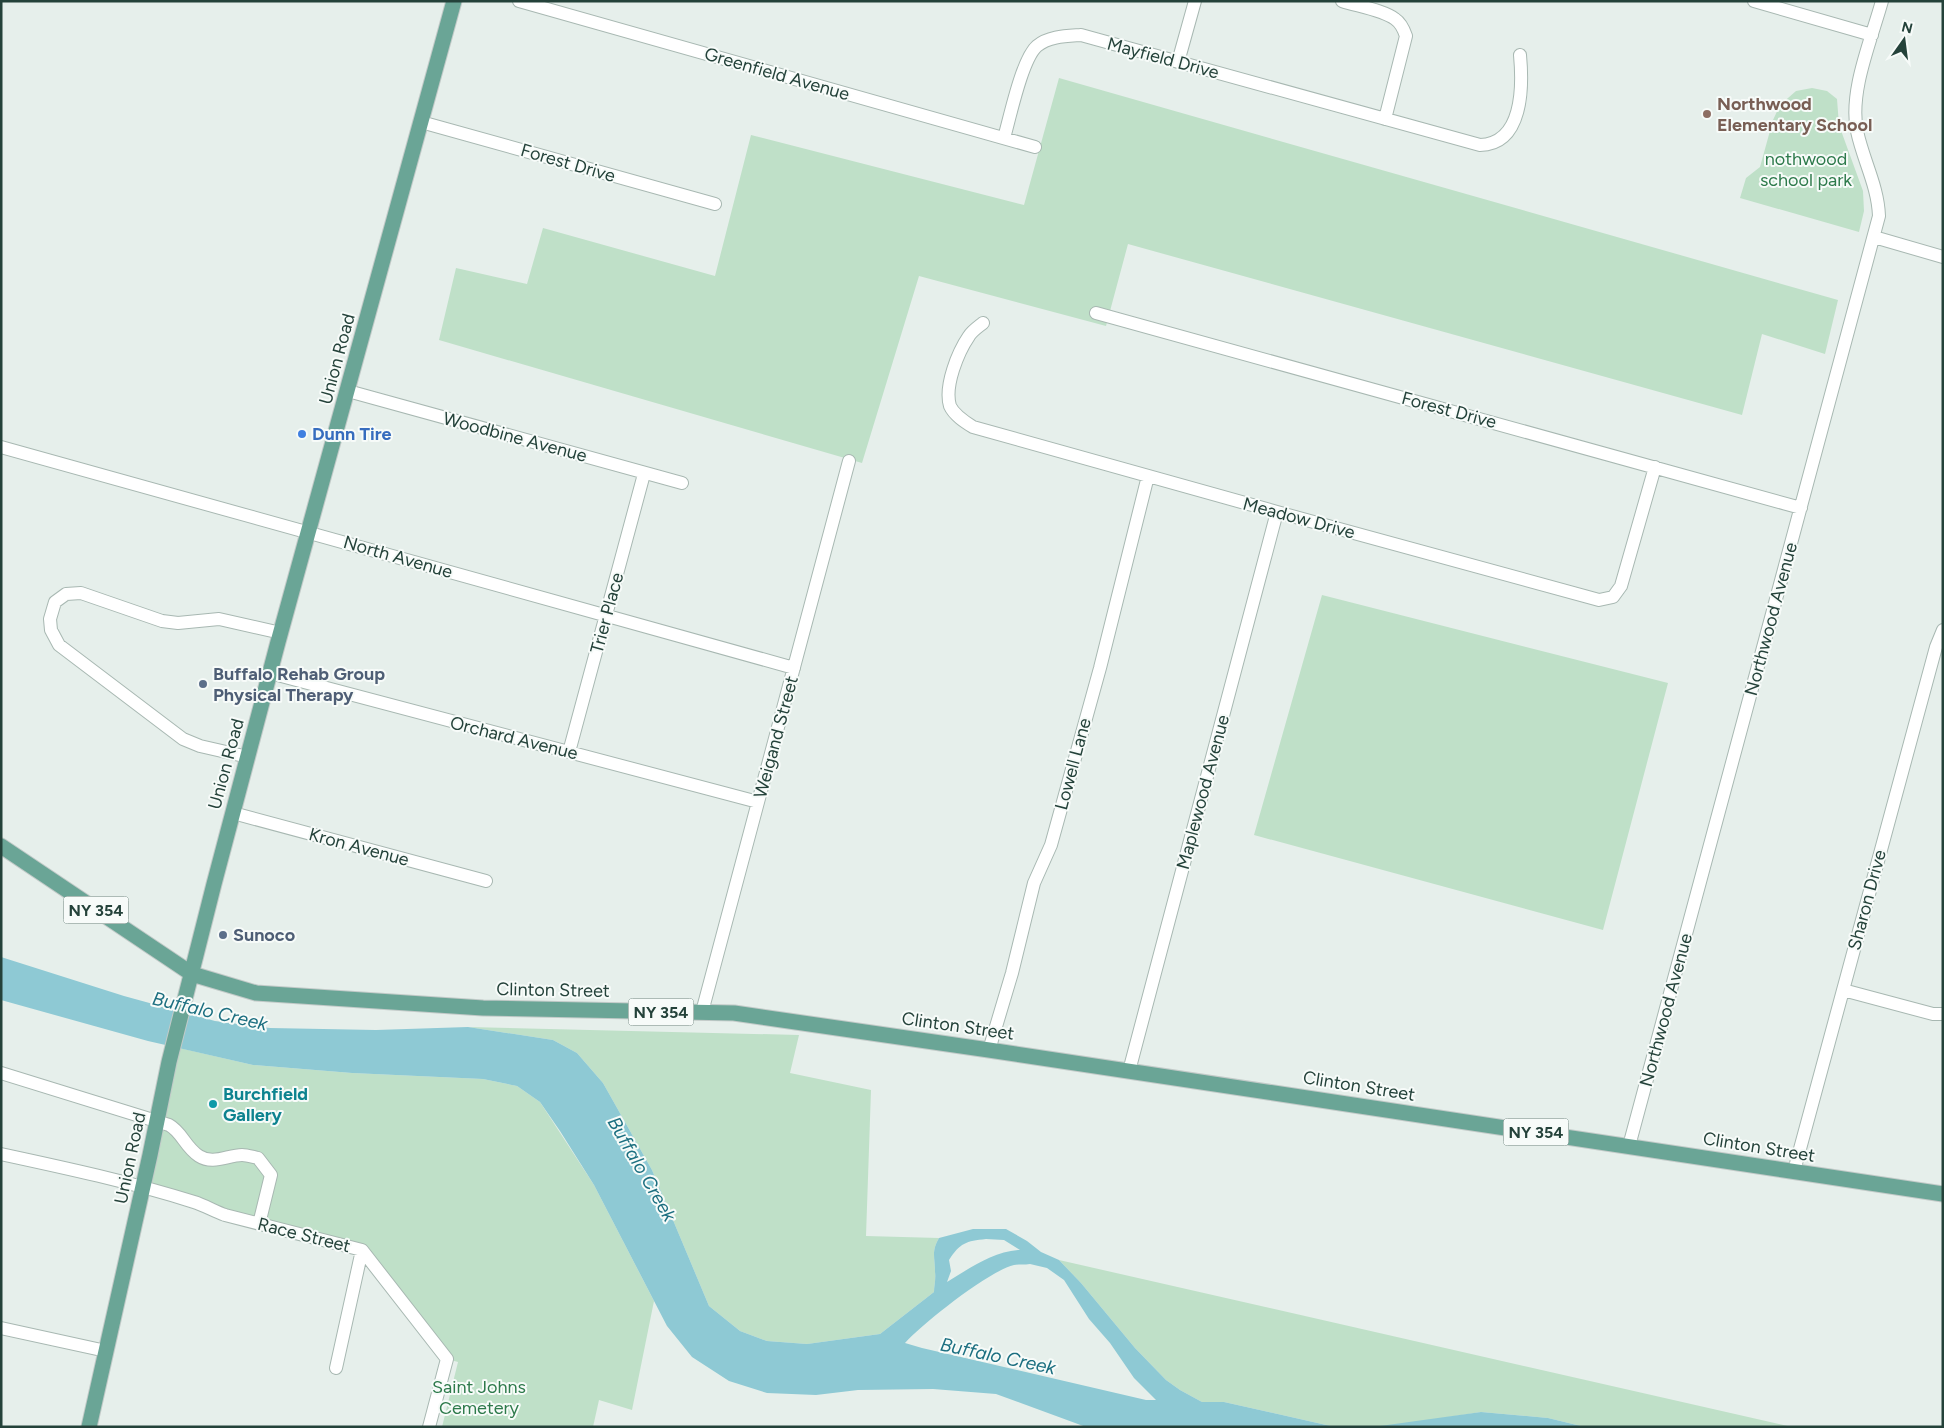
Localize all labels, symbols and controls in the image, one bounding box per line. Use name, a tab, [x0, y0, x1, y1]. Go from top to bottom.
north arrow	[1879, 15, 1929, 65]
text: N	[1900, 18, 1914, 37]
street label: Mayfield Drive	[1105, 32, 1222, 84]
street label: Greenfield Avenue	[702, 43, 852, 105]
place label: Northwood Elementary School	[1717, 93, 1872, 136]
marker: Northwood Elementary School	[1701, 108, 1713, 120]
street label: Forest Drive	[518, 139, 618, 187]
park label: nothwood school park	[1760, 148, 1852, 191]
street label: Union Road	[314, 311, 360, 407]
street label: Forest Drive	[1399, 387, 1499, 433]
street label: Woodbine Avenue	[441, 407, 589, 467]
place label: Dunn Tire	[312, 423, 392, 445]
marker: Dunn Tire	[296, 428, 308, 440]
street label: Meadow Drive	[1241, 492, 1358, 544]
street label: North Avenue	[341, 531, 455, 583]
street label: Northwood Avenue	[1740, 540, 1802, 698]
street label: Trier Place	[586, 570, 628, 656]
place label: Buffalo Rehab Group Physical Therapy	[213, 663, 385, 706]
street label: Weigand Street	[749, 673, 803, 801]
marker: Buffalo Rehab Group Physical Therapy	[197, 678, 209, 690]
street label: Orchard Avenue	[448, 711, 580, 765]
street label: Maplewood Avenue	[1172, 712, 1234, 872]
street label: Union Road	[203, 716, 249, 812]
street label: Lowell Lane	[1050, 716, 1096, 812]
street label: Kron Avenue	[306, 823, 412, 871]
street label: Sharon Drive	[1843, 847, 1891, 953]
road number: NY 354	[64, 896, 128, 924]
place label: Sunoco	[233, 924, 295, 946]
marker: Sunoco	[217, 929, 229, 941]
street label: Northwood Avenue	[1635, 931, 1697, 1089]
street label: Clinton Street	[496, 978, 610, 1002]
water label: Buffalo Creek	[150, 987, 271, 1036]
road number: NY 354	[628, 999, 694, 1026]
street label: Clinton Street	[900, 1007, 1016, 1045]
street label: Clinton Street	[1301, 1066, 1417, 1106]
place label: Burchfield Gallery	[223, 1083, 308, 1126]
marker: Burchfield Gallery	[207, 1098, 219, 1110]
street label: Union Road	[110, 1110, 150, 1206]
water label: Buffalo Creek	[603, 1112, 682, 1226]
road number: NY 354	[1504, 1118, 1568, 1146]
street label: Clinton Street	[1701, 1127, 1817, 1167]
street label: Race Street	[255, 1213, 353, 1257]
water label: Buffalo Creek	[938, 1333, 1059, 1380]
park label: Saint Johns Cemetery	[432, 1376, 526, 1419]

